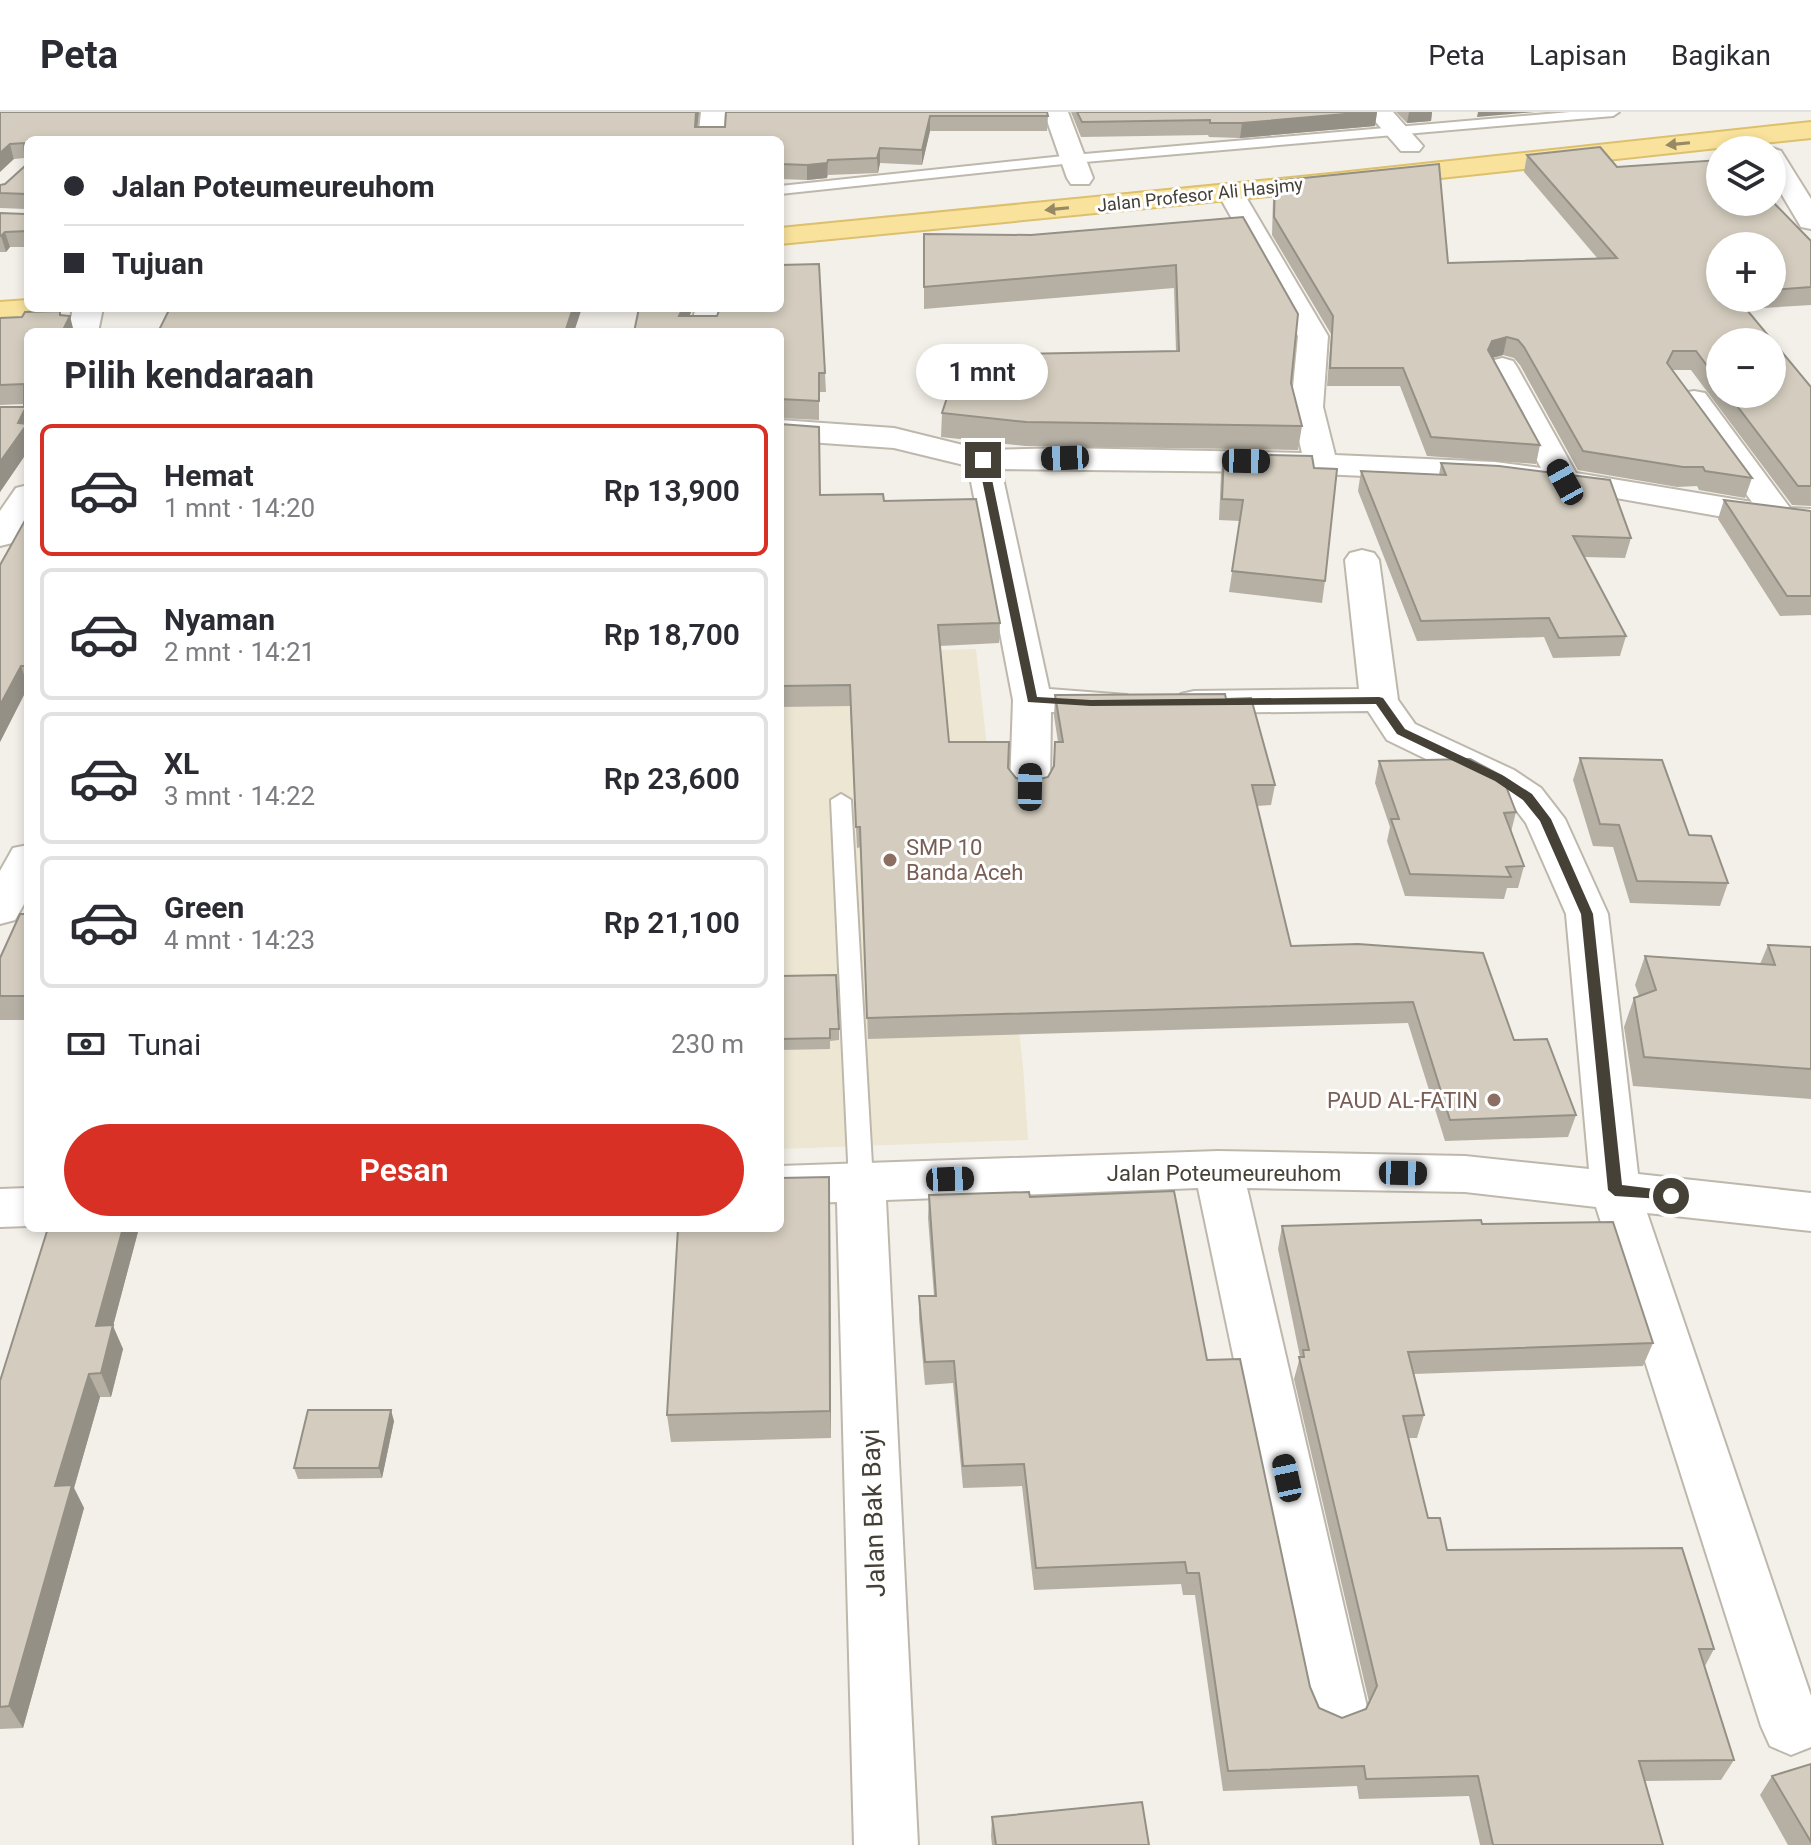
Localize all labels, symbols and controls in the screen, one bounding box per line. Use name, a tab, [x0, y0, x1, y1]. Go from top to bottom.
text: Peta	[40, 33, 118, 77]
text: Peta	[1428, 39, 1485, 72]
text: Lapisan	[1529, 39, 1627, 72]
text: Bagikan	[1671, 39, 1771, 72]
map controls	[1706, 136, 1786, 408]
button: layers	[1706, 136, 1786, 216]
one-way arrow	[1665, 138, 1690, 151]
text: Jalan Poteumeureuhom	[112, 169, 435, 204]
street label: Jalan Profesor Ali Hasjmy	[1096, 173, 1304, 216]
one-way arrow	[1044, 202, 1069, 215]
button: +	[1706, 232, 1786, 312]
text: Tujuan	[112, 246, 204, 281]
button: −	[1706, 328, 1786, 408]
callout: 1 mnt	[917, 344, 1049, 400]
text: Pilih kendaraan	[64, 355, 314, 397]
text: 1 mnt	[948, 357, 1016, 387]
route end	[965, 442, 1001, 478]
car	[1041, 445, 1089, 471]
car	[1222, 449, 1270, 473]
icon: car	[68, 454, 140, 526]
car	[1543, 455, 1587, 509]
text: Hemat	[164, 458, 254, 493]
text: Rp 13,900	[604, 473, 740, 508]
text: 1 mnt · 14:20	[164, 493, 315, 523]
icon: car	[68, 598, 140, 670]
text: Nyaman	[164, 602, 275, 637]
text: Rp 18,700	[604, 617, 740, 652]
text: 2 mnt · 14:21	[164, 637, 315, 667]
icon: car	[68, 742, 140, 814]
text: XL	[164, 746, 199, 781]
text: Rp 23,600	[604, 761, 740, 796]
car	[1018, 763, 1042, 811]
text: 3 mnt · 14:22	[164, 781, 315, 811]
place label: SMP 10 Banda Aceh	[906, 835, 1023, 885]
marker: SMP 10 Banda Aceh	[881, 851, 899, 869]
icon: car	[68, 886, 140, 958]
text: Green	[164, 890, 244, 925]
text: Rp 21,100	[604, 905, 740, 940]
text: 4 mnt · 14:23	[164, 925, 315, 955]
icon: cash	[64, 1022, 108, 1066]
text: Tunai	[128, 1027, 201, 1062]
text: 230 m	[671, 1029, 744, 1059]
place label: PAUD AL-FATIN	[1327, 1088, 1478, 1113]
marker: PAUD AL-FATIN	[1485, 1091, 1503, 1109]
button: Pesan	[64, 1124, 744, 1216]
street label: Jalan Poteumeureuhom	[1107, 1161, 1341, 1186]
car	[1379, 1161, 1427, 1185]
car	[926, 1166, 974, 1192]
route start	[1653, 1178, 1689, 1214]
street label: Jalan Bak Bayi	[855, 1428, 891, 1598]
car	[1270, 1452, 1304, 1504]

